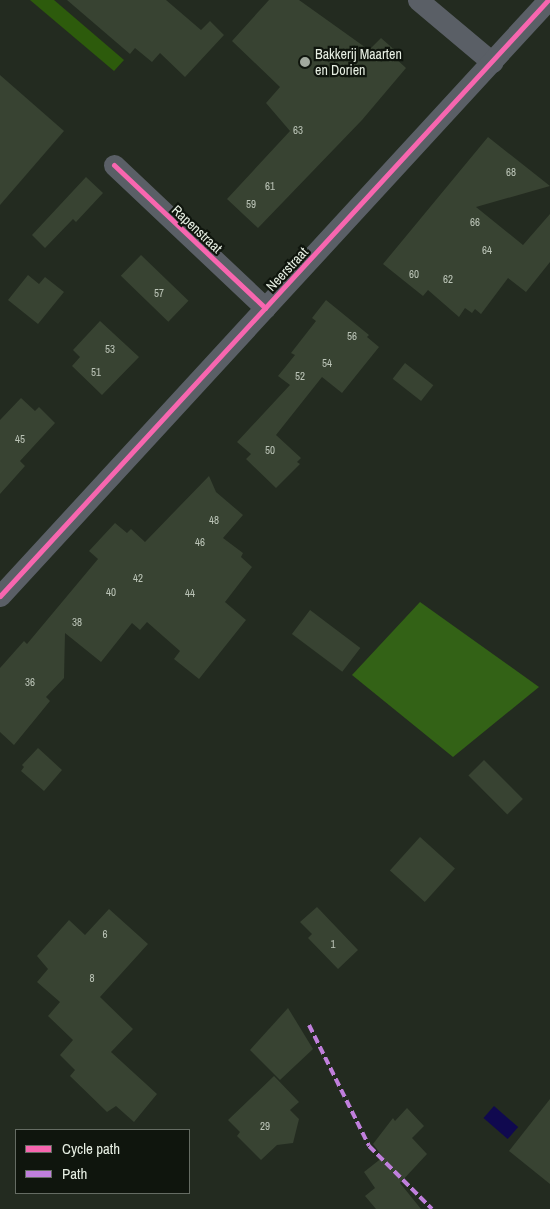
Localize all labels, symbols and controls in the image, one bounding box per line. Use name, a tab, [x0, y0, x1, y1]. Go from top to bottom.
place label: Bakkerij Maarten en Dorien	[315, 46, 402, 78]
marker: Bakkerij Maarten en Dorien	[299, 56, 311, 68]
house number: 63	[293, 123, 303, 137]
house number: 68	[506, 165, 516, 179]
house number: 61	[265, 179, 275, 193]
house number: 59	[246, 197, 256, 211]
street label: Rapenstraat	[168, 202, 226, 256]
house number: 66	[470, 215, 480, 229]
house number: 64	[482, 243, 492, 257]
street label: Neerstraat	[263, 244, 311, 294]
house number: 60	[409, 267, 419, 281]
house number: 62	[443, 272, 453, 286]
house number: 57	[154, 286, 164, 300]
house number: 56	[347, 329, 357, 343]
house number: 53	[105, 342, 115, 356]
house number: 54	[322, 356, 332, 370]
house number: 51	[91, 365, 101, 379]
house number: 52	[295, 369, 305, 383]
house number: 45	[15, 432, 25, 446]
house number: 50	[265, 443, 275, 457]
house number: 48	[209, 513, 219, 527]
house number: 46	[195, 535, 205, 549]
house number: 42	[133, 571, 143, 585]
house number: 40	[106, 585, 116, 599]
house number: 44	[185, 586, 195, 600]
house number: 38	[72, 615, 82, 629]
house number: 36	[25, 675, 35, 689]
house number: 6	[102, 927, 108, 941]
house number: 1	[330, 937, 336, 951]
house number: 8	[89, 971, 95, 985]
house number: 29	[260, 1119, 270, 1133]
legend	[15, 1129, 190, 1194]
text: Cycle path	[62, 1138, 120, 1159]
text: Path	[62, 1163, 87, 1184]

